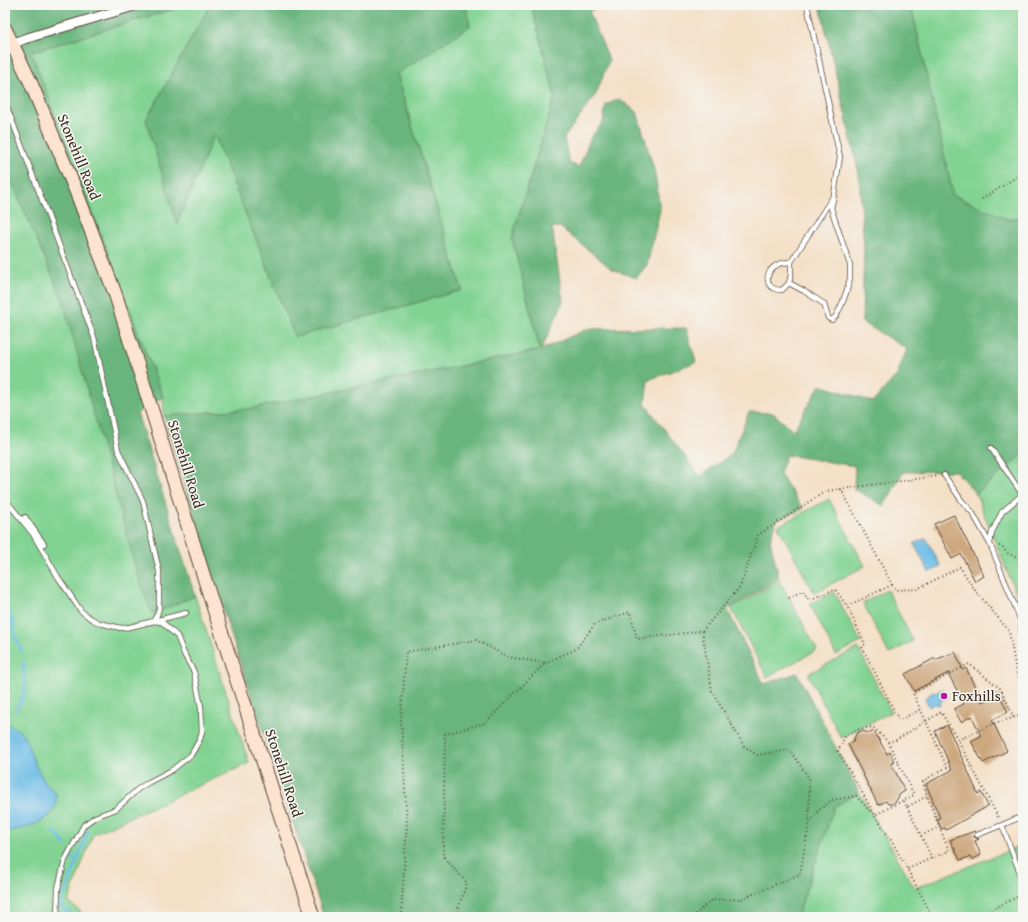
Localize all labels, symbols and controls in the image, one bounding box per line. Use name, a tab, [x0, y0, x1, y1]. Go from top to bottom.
street label: Stonehill Road	[53, 110, 106, 203]
street label: Stonehill Road	[163, 417, 210, 511]
place label: Foxhills	[952, 685, 1001, 706]
marker: Foxhills	[939, 691, 949, 701]
street label: Stonehill Road	[260, 726, 309, 820]

